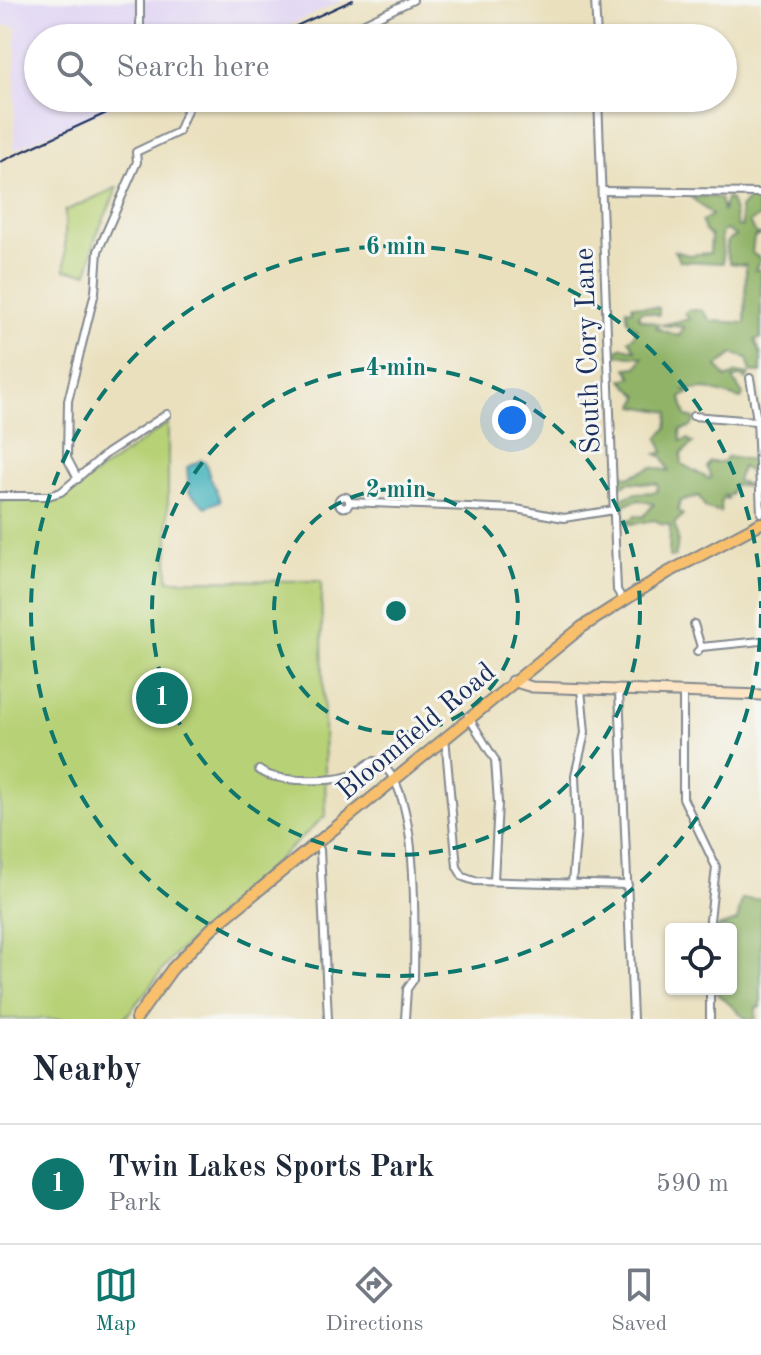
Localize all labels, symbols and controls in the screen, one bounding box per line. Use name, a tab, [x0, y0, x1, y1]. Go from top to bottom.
search box	[24, 24, 737, 112]
icon: search	[52, 46, 96, 90]
text: Search here	[116, 53, 270, 83]
text: 6 min	[366, 236, 426, 260]
street label: South Cory Lane	[571, 247, 607, 455]
text: 4 min	[366, 357, 426, 381]
your location	[492, 400, 532, 440]
text: 2 min	[366, 479, 426, 503]
centre of rings	[382, 597, 410, 625]
street label: Bloomfield Road	[332, 658, 501, 806]
pin: 1	[136, 668, 188, 728]
map controls	[665, 923, 737, 995]
button: locate	[665, 923, 737, 995]
text: Nearby	[32, 1054, 142, 1088]
text: Twin Lakes Sports Park	[108, 1153, 434, 1183]
text: 1	[50, 1171, 66, 1197]
text: 590 m	[656, 1171, 729, 1197]
text: Park	[108, 1190, 162, 1216]
tab: Map	[94, 1263, 138, 1338]
tab: Directions	[326, 1263, 423, 1338]
tab: Saved	[611, 1263, 667, 1338]

